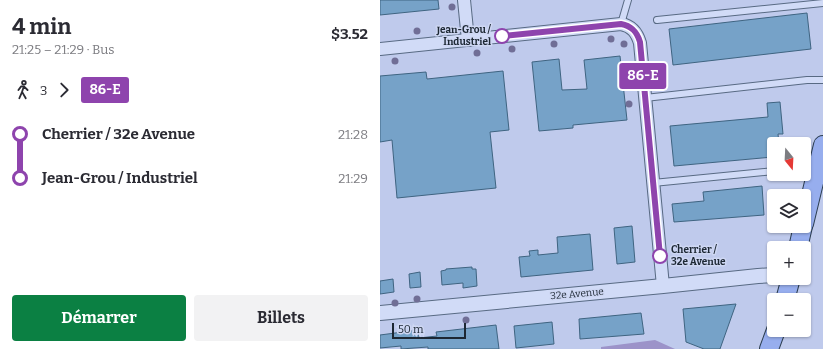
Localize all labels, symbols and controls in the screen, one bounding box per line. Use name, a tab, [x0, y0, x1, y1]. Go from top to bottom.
text: 4 min	[12, 13, 72, 40]
place label: Jean-Grou / Industriel	[436, 24, 492, 48]
text: $3.52	[331, 25, 368, 43]
marker: Jean-Grou / Industriel	[494, 28, 510, 44]
text: 21:25 – 21:29 · Bus	[12, 42, 115, 57]
line badge: 86-E	[615, 63, 671, 89]
text: 86-E	[627, 67, 659, 84]
icon: walk	[12, 79, 34, 101]
icon: forward	[53, 79, 75, 101]
text: 86-E	[89, 81, 121, 98]
text: 3	[40, 83, 47, 98]
text: Cherrier / 32e Avenue	[42, 125, 195, 143]
text: 21:28	[338, 127, 368, 142]
north arrow	[767, 137, 811, 181]
map controls	[767, 137, 811, 337]
text: Jean-Grou / Industriel	[42, 169, 198, 187]
text: 21:29	[338, 171, 368, 186]
button: layers	[767, 189, 811, 233]
button: +	[767, 241, 811, 285]
place label: Cherrier / 32e Avenue	[671, 244, 726, 268]
marker: Cherrier / 32e Avenue	[652, 248, 668, 264]
street label: 32e Avenue	[550, 286, 604, 302]
button: −	[767, 293, 811, 337]
button: Démarrer	[12, 295, 186, 341]
button: Billets	[194, 295, 368, 341]
scale bar	[392, 321, 466, 340]
text: 50 m	[398, 323, 424, 336]

